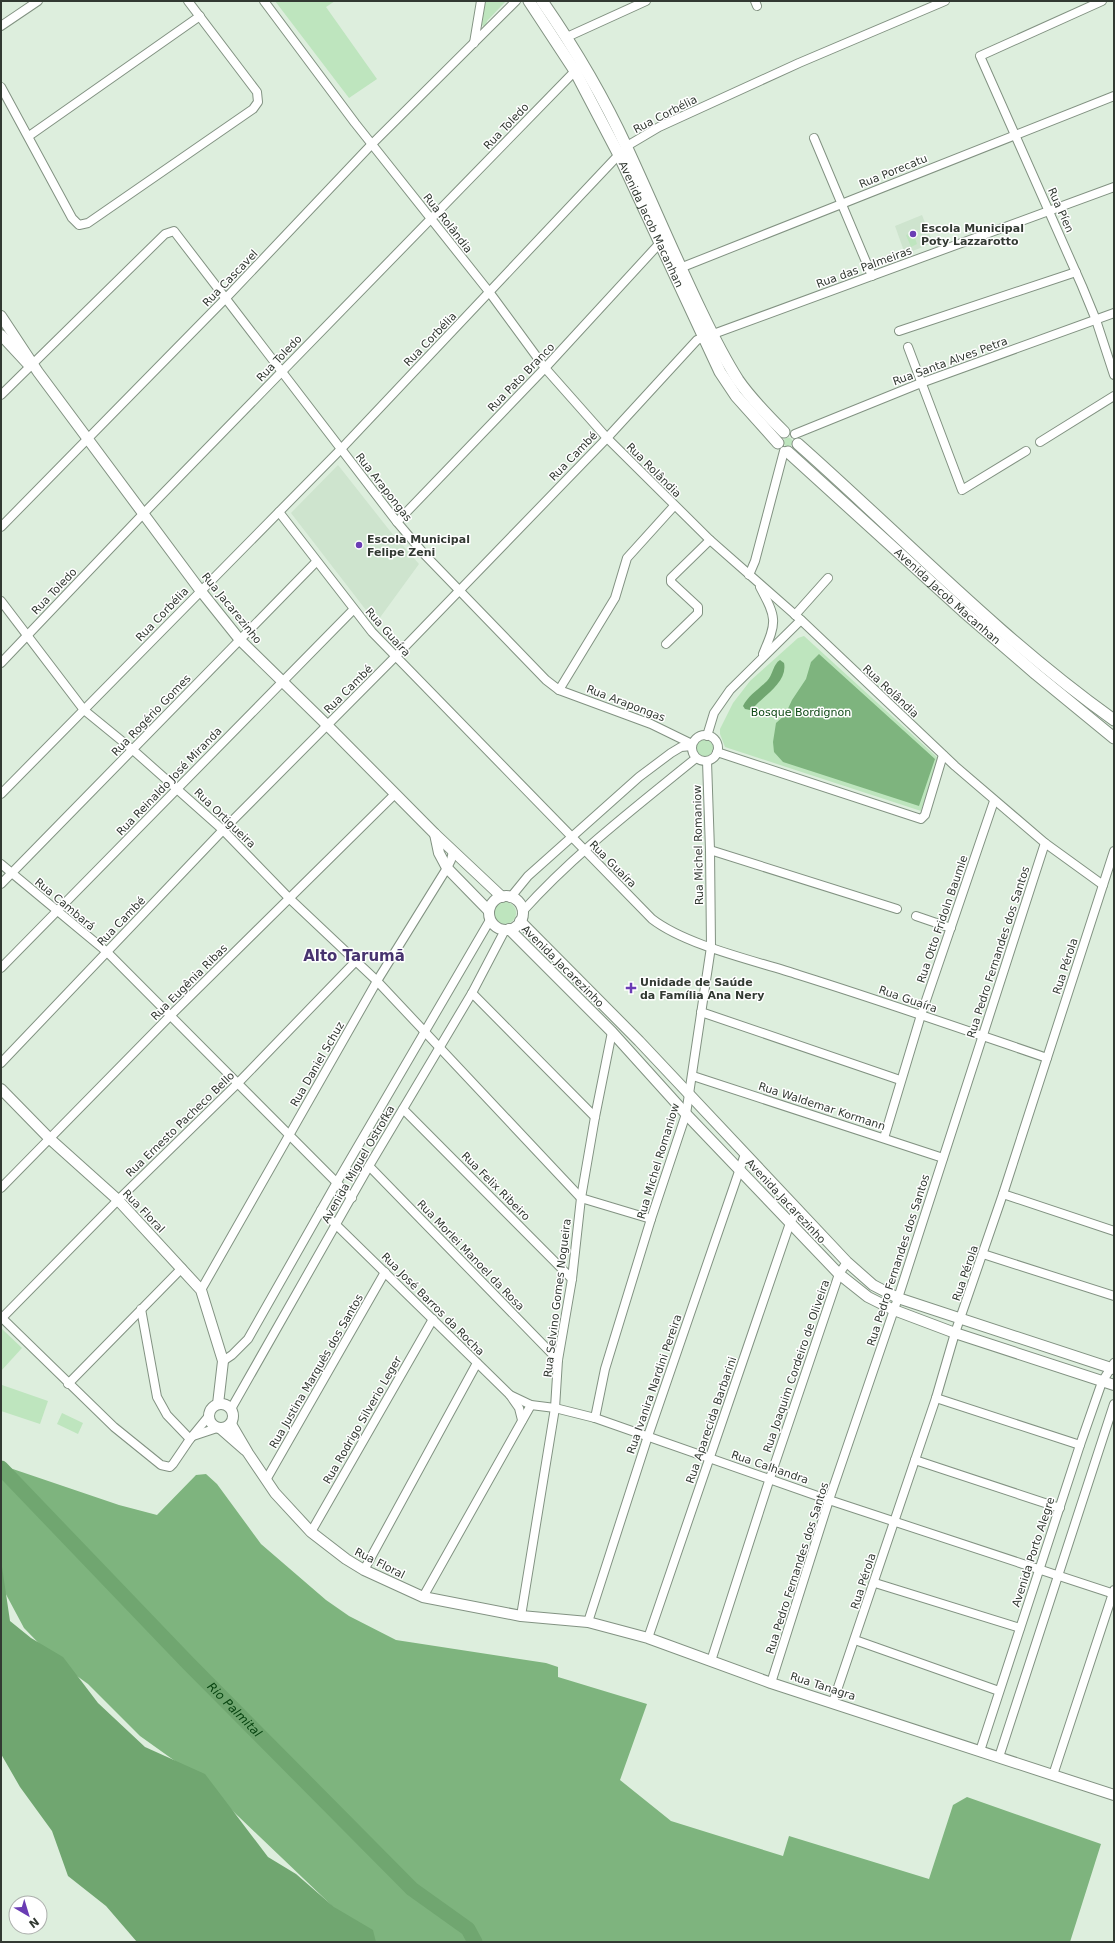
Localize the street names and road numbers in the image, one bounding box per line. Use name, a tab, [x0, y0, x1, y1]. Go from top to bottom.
street label: Rua Corbélia	[631, 93, 699, 136]
street label: Rua Toledo	[481, 100, 532, 152]
street label: Rua Porecatu	[857, 152, 929, 191]
street label: Avenida Jacob Macanhan	[616, 159, 686, 290]
street label: Rua Píen	[1045, 186, 1076, 235]
street label: Rua Rolândia	[420, 191, 475, 256]
street label: Rua das Palmeiras	[815, 244, 914, 291]
street label: Rua Cascavel	[200, 247, 261, 309]
street label: Rua Corbélia	[401, 310, 459, 369]
street label: Rua Toledo	[254, 332, 305, 384]
street label: Rua Santa Alves Petra	[891, 335, 1009, 388]
street label: Rua Pato Branco	[485, 340, 558, 414]
street label: Rua Cambé	[547, 429, 600, 484]
street label: Rua Rolândia	[624, 440, 684, 500]
street label: Rua Arapongas	[353, 450, 415, 524]
street label: Avenida Jacob Macanhan	[892, 546, 1003, 647]
street label: Rua Toledo	[29, 565, 80, 617]
street label: Rua Jacarezinho	[199, 570, 264, 647]
street label: Rua Corbélia	[133, 585, 191, 644]
street label: Rua Guaíra	[362, 605, 413, 659]
street label: Rua Cambé	[321, 662, 375, 716]
street label: Rua Rolândia	[860, 662, 921, 721]
street label: Rua Rogério Gomes	[109, 672, 194, 759]
street label: Rua Arapongas	[585, 682, 667, 725]
street label: Rua Reinaldo José Miranda	[114, 724, 225, 838]
street label: Rua Michel Romaniow	[691, 785, 706, 905]
street label: Rua Ortigueira	[191, 786, 258, 851]
street label: Rua Guaíra	[587, 838, 639, 890]
street label: Rua Otto Fridoln Baumle	[915, 853, 971, 985]
street label: Rua Pedro Fernandes dos Santos	[965, 864, 1033, 1040]
street label: Rua Cambará	[32, 875, 97, 933]
street label: Rua Cambé	[95, 894, 148, 949]
street label: Avenida Jacarezinho	[519, 923, 607, 1010]
street label: Rua Pérola	[1050, 936, 1081, 996]
street label: Rua Eugênia Ribas	[149, 941, 230, 1023]
street label: Rua Guaíra	[877, 983, 939, 1016]
street label: Rua Daniel Schuz	[288, 1019, 347, 1109]
street label: Rua Ernesto Pacheco Bello	[123, 1069, 237, 1180]
street label: Rua Waldemar Kormann	[757, 1080, 887, 1133]
street label: Rua Michel Romaniow	[635, 1102, 682, 1221]
street label: Avenida Miguel Ostrofka	[319, 1103, 397, 1225]
street label: Rua Felix Ribeiro	[459, 1149, 533, 1223]
street label: Avenida Jacarezinho	[743, 1156, 828, 1246]
street label: Rua Pedro Fernandes dos Santos	[865, 1172, 933, 1348]
street label: Rua Floral	[120, 1187, 167, 1236]
street label: Rua Morlei Manoel da Rosa	[414, 1197, 527, 1313]
street label: Rua Selvino Gomes Nogueira	[541, 1218, 574, 1378]
street label: Rua Pérola	[950, 1244, 981, 1303]
street label: Rua José Barros da Rocha	[379, 1250, 487, 1358]
street label: Rua Joaquim Cordeiro de Oliveira	[761, 1278, 832, 1454]
street label: Rua Justina Marquês dos Santos	[267, 1292, 366, 1451]
street label: Rua Ivanira Nardini Pereira	[624, 1313, 685, 1456]
street label: Rua Rodrigo Silverio Leger	[321, 1354, 405, 1486]
street label: Rua Aparecida Barbarini	[684, 1355, 739, 1485]
street label: Rua Calhandra	[730, 1448, 810, 1487]
street label: Rua Pedro Fernandes dos Santos	[764, 1480, 832, 1656]
street label: Avenida Porto Alegre	[1010, 1495, 1057, 1609]
street label: Rua Floral	[352, 1545, 407, 1582]
street label: Rua Pérola	[848, 1551, 879, 1611]
street label: Rua Tanagra	[789, 1670, 857, 1703]

